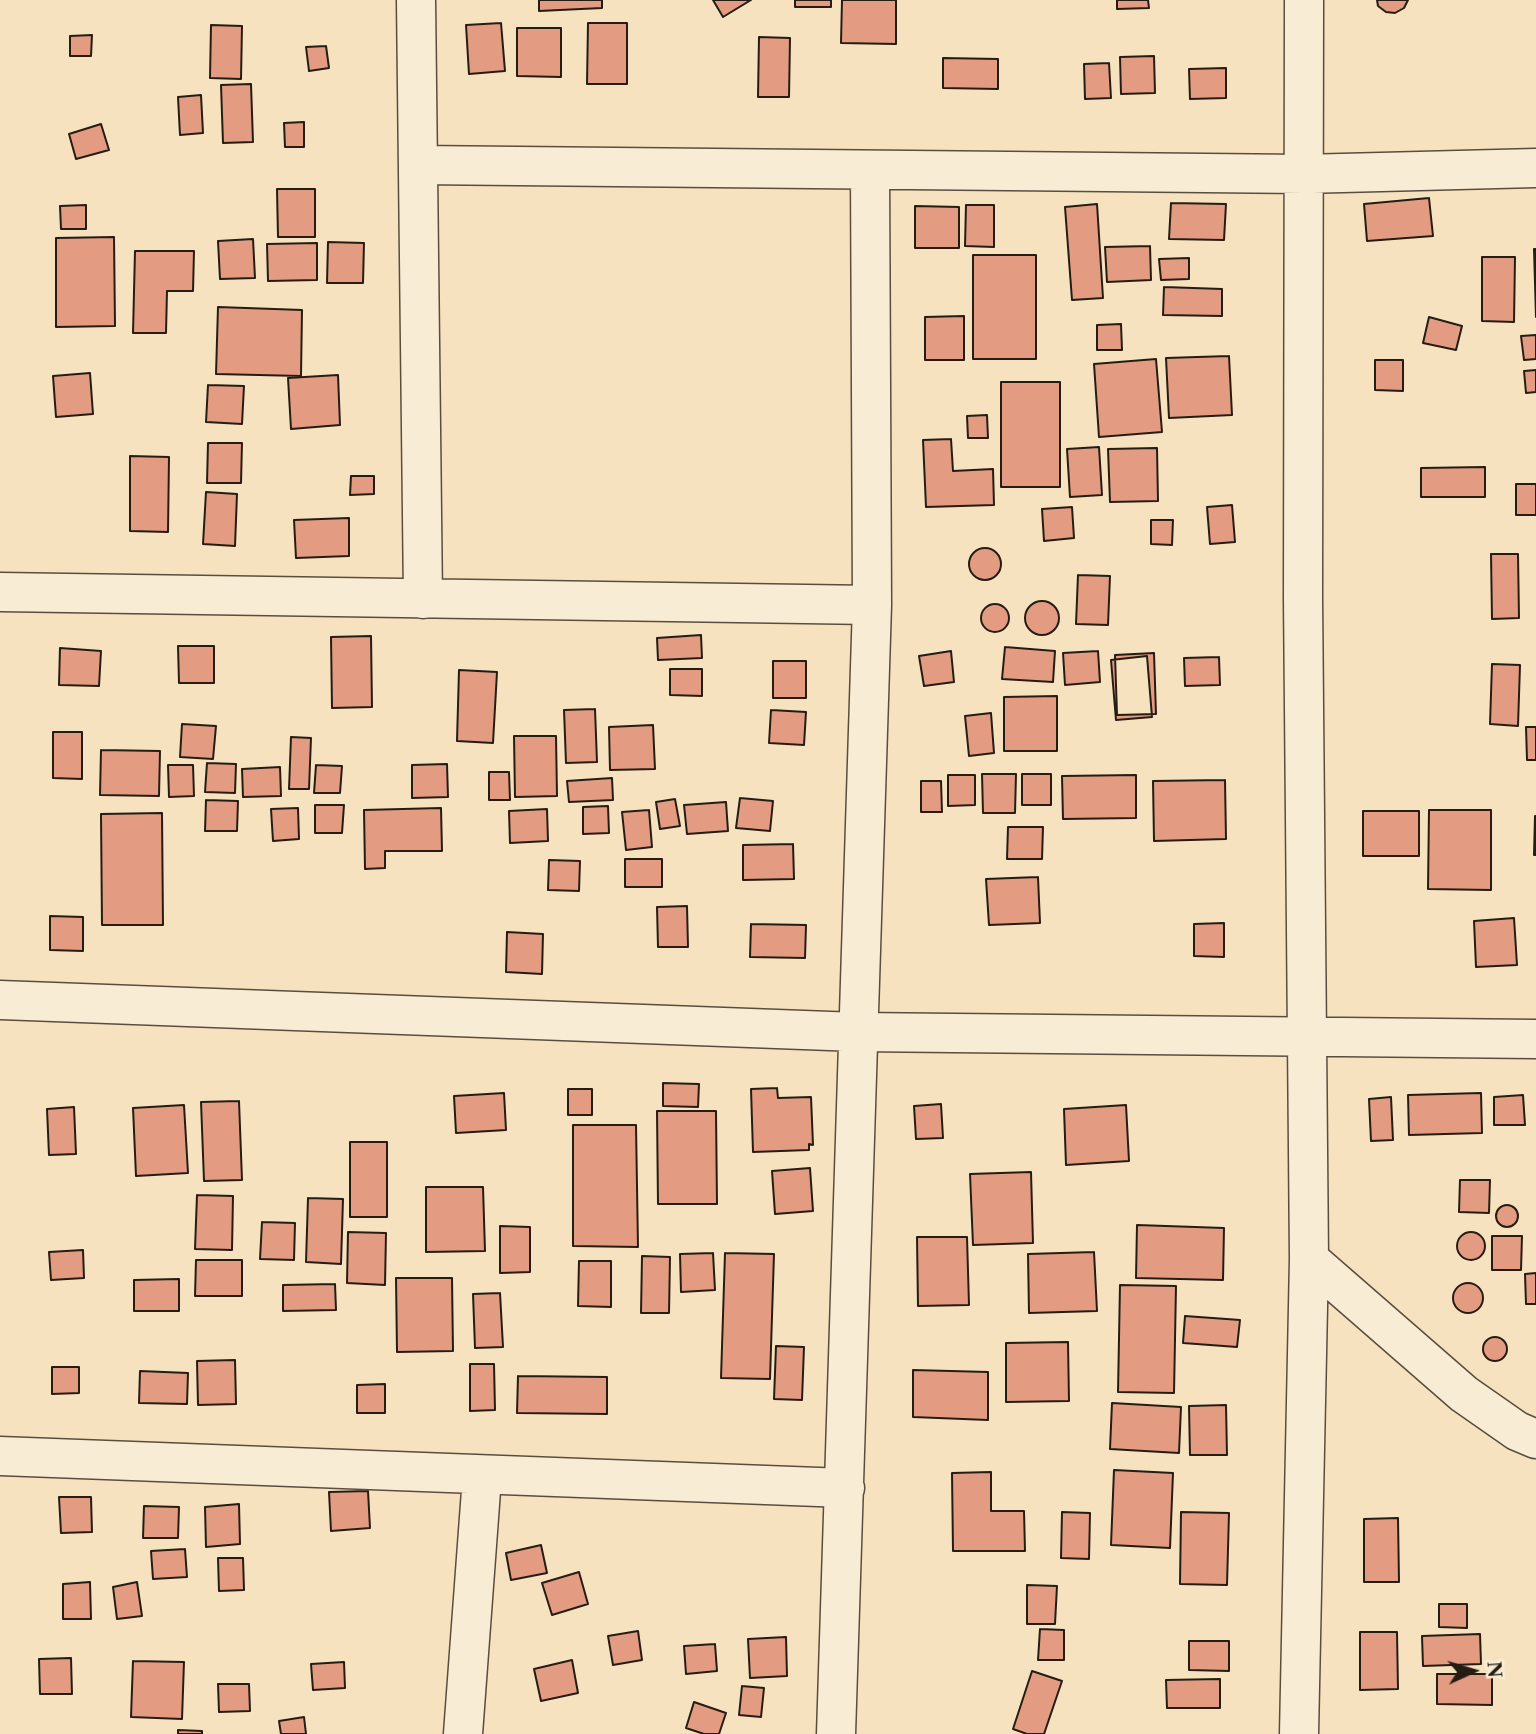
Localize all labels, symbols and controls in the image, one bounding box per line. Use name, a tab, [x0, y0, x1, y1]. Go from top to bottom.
north arrow	[1438, 1636, 1508, 1706]
text: N	[1482, 1660, 1506, 1679]

